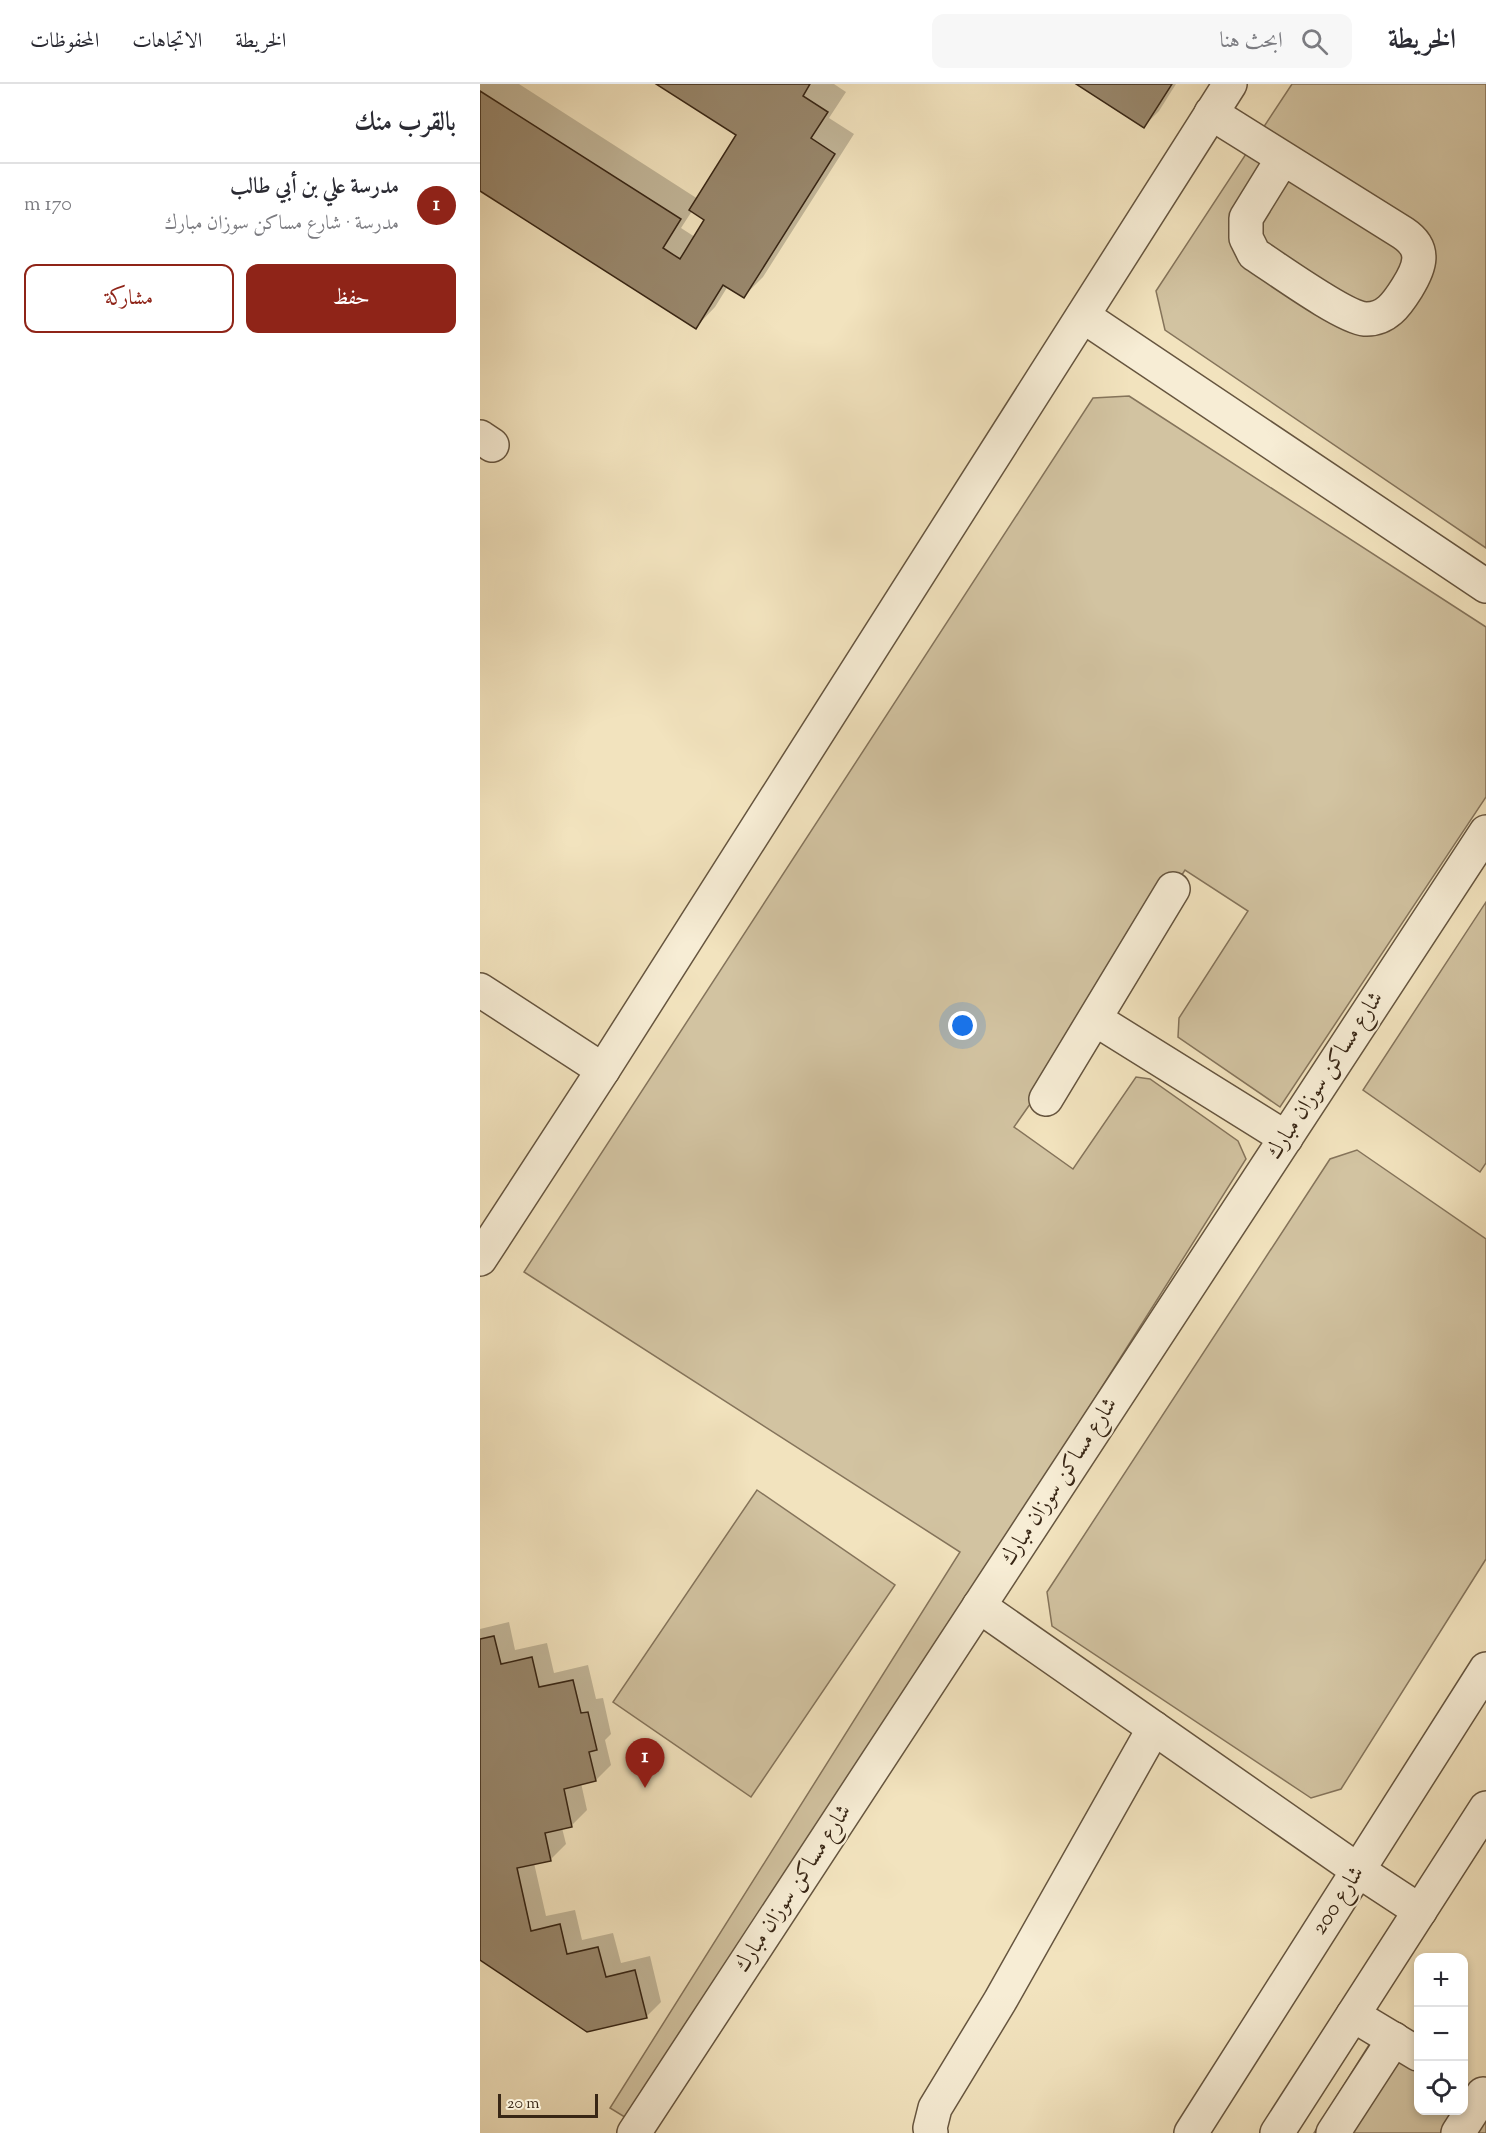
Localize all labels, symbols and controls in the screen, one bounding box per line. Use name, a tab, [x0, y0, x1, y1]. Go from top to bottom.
search box	[932, 14, 1352, 68]
text: الخريطة	[1388, 21, 1456, 61]
icon: search	[1298, 25, 1331, 58]
text: ابحث هنا	[1220, 26, 1283, 58]
text: المحفوظات	[30, 27, 99, 57]
text: الاتجاهات	[132, 27, 202, 57]
text: الخريطة	[235, 27, 286, 57]
text: بالقرب منك	[354, 105, 456, 142]
text: مدرسة علي بن أبي طالب	[230, 172, 399, 204]
text: 170 m	[24, 191, 72, 220]
text: 1	[433, 191, 440, 220]
text: مدرسة · شارع مساكن سوزان مبارك	[164, 210, 399, 239]
button: مشاركة	[24, 264, 234, 333]
button: حفظ	[246, 264, 456, 333]
street label: شارع مساكن سوزان مبارك	[1260, 986, 1392, 1166]
your location	[948, 1011, 977, 1040]
street label: شارع مساكن سوزان مبارك	[994, 1392, 1126, 1572]
pin: 1	[626, 1738, 664, 1788]
street label: شارع مساكن سوزان مبارك	[728, 1799, 860, 1979]
street label: شارع 200	[1305, 1860, 1373, 1942]
map controls	[1414, 1953, 1468, 2115]
button: +	[1414, 1953, 1468, 2007]
button: −	[1414, 2007, 1468, 2061]
button: locate	[1414, 2061, 1468, 2115]
scale bar	[498, 2091, 598, 2118]
text: 20 m	[507, 2093, 540, 2116]

